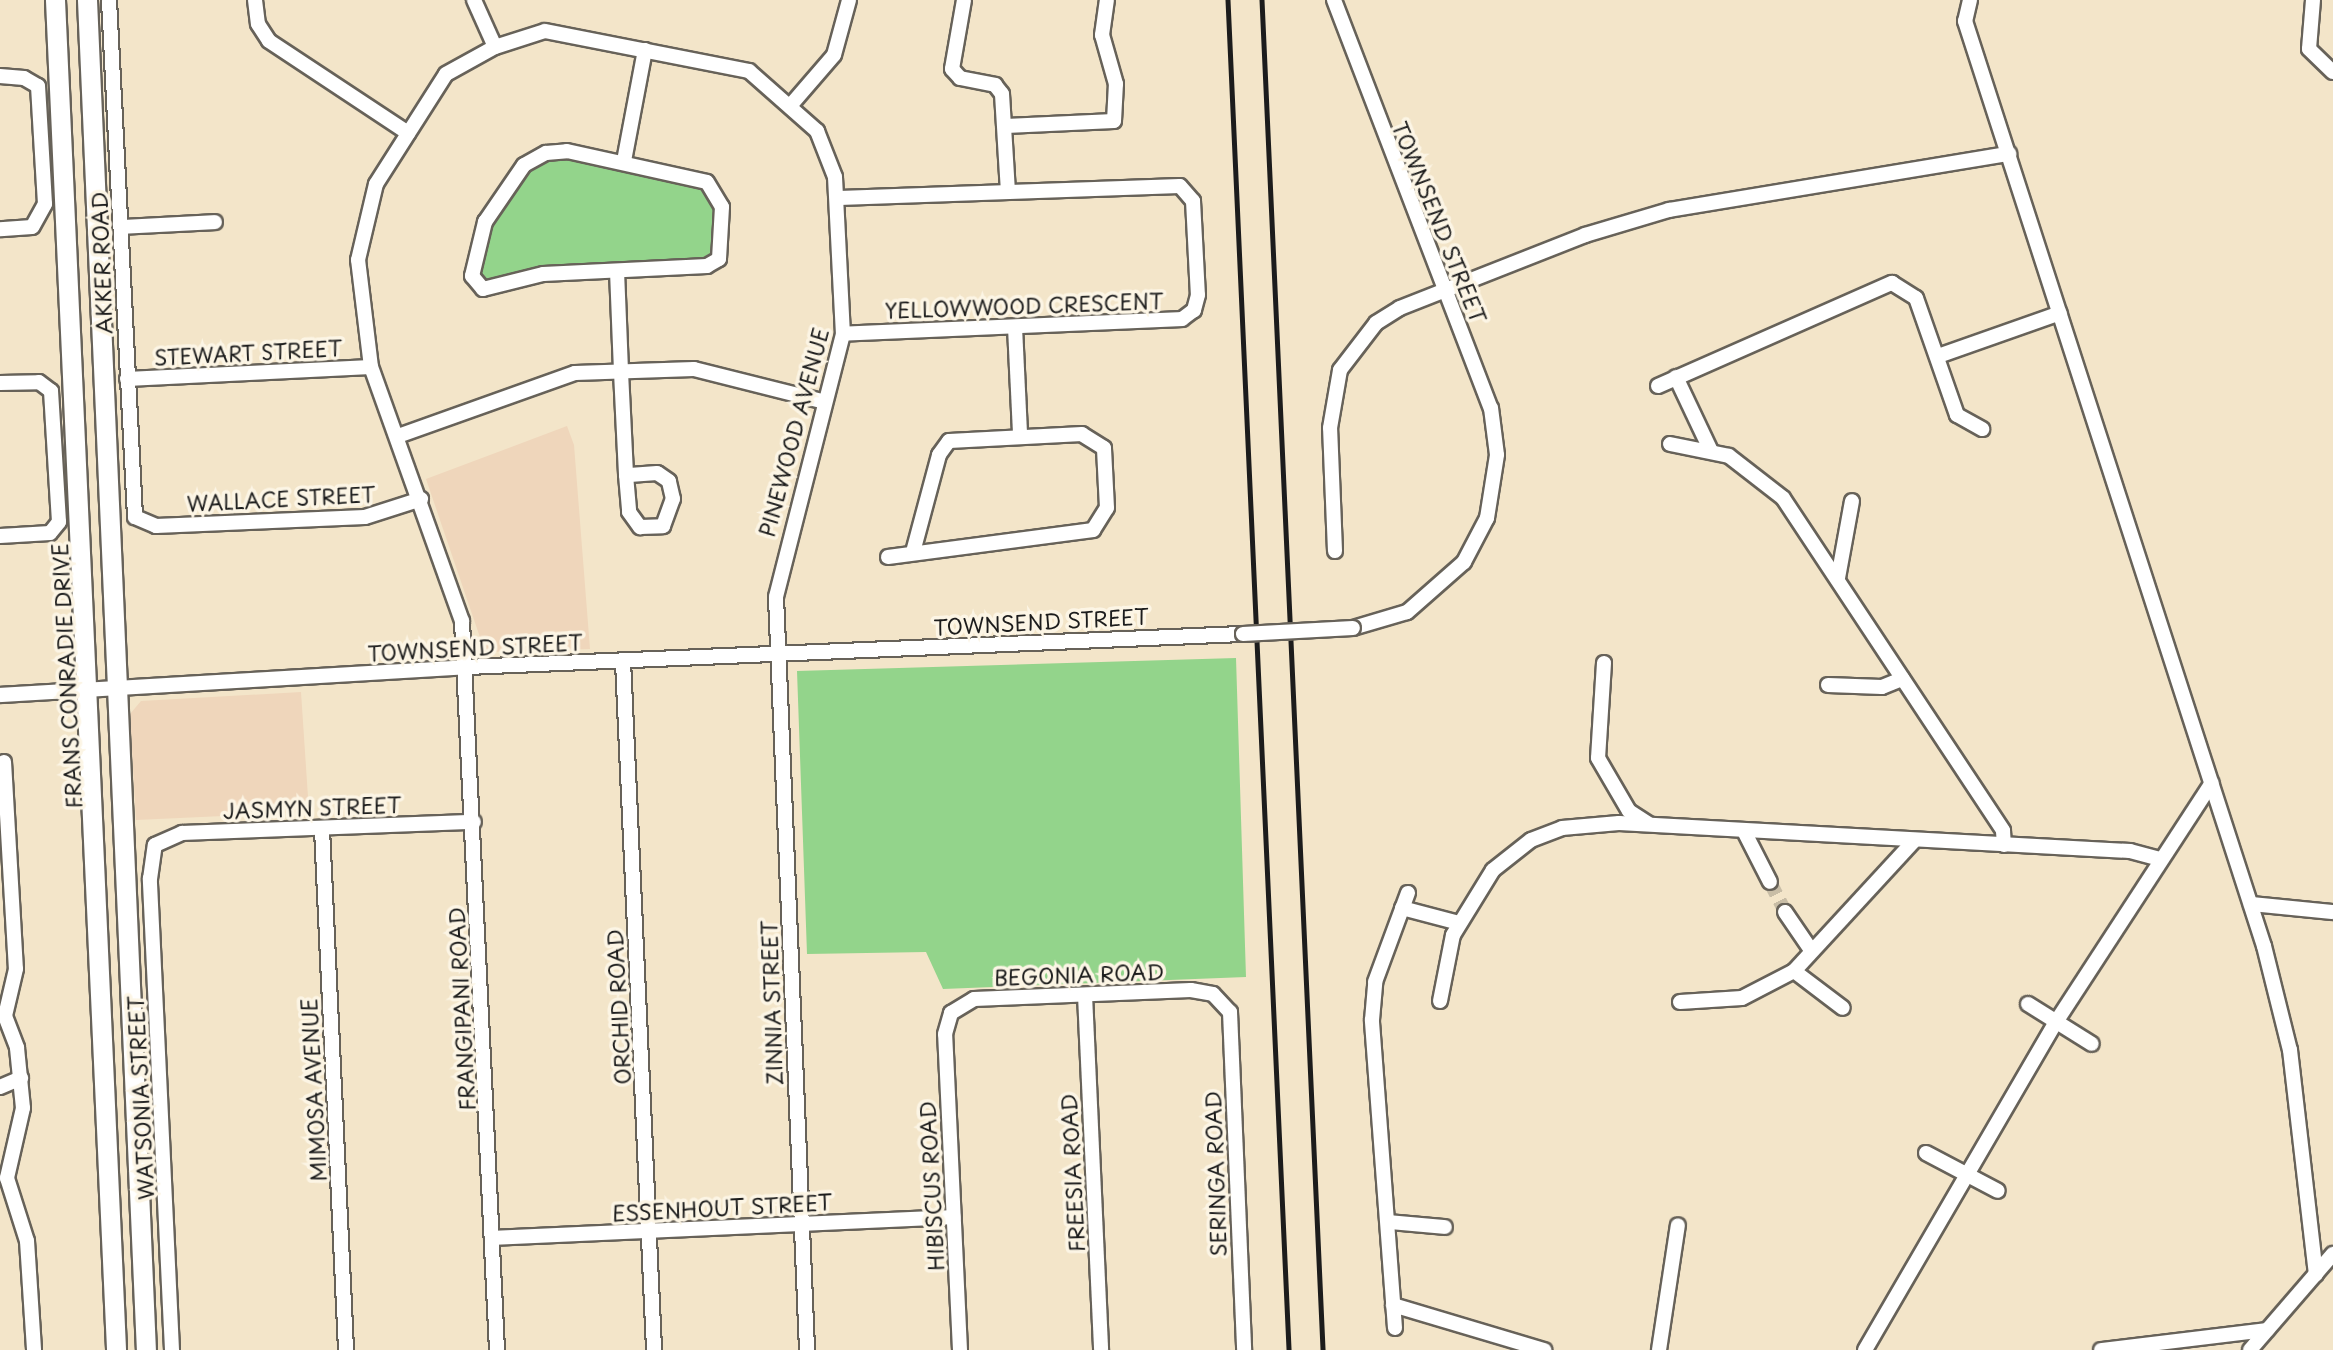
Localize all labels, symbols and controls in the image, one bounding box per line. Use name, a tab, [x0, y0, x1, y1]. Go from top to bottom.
street label: TOWNSEND STREET	[1388, 117, 1492, 327]
street label: AKKER ROAD	[86, 190, 116, 336]
street label: YELLOWWOOD CRESCENT	[883, 287, 1165, 323]
street label: PINEWOOD AVENUE	[753, 324, 833, 540]
street label: STEWART STREET	[151, 334, 345, 370]
street label: WALLACE STREET	[184, 480, 378, 516]
street label: FRANS CONRADIE DRIVE	[46, 543, 86, 809]
street label: TOWNSEND STREET	[932, 603, 1150, 639]
street label: TOWNSEND STREET	[366, 629, 584, 665]
street label: JASMYN STREET	[221, 791, 403, 823]
street label: FRANGIPANI ROAD	[443, 907, 479, 1111]
street label: ZINNIA STREET	[756, 920, 786, 1086]
street label: ORCHID ROAD	[601, 928, 635, 1086]
street label: BEGONIA ROAD	[994, 958, 1164, 990]
street label: WATSONIA STREET	[122, 994, 158, 1202]
street label: MIMOSA AVENUE	[296, 997, 330, 1183]
street label: SERINGA ROAD	[1199, 1090, 1231, 1258]
street label: FREESIA ROAD	[1055, 1093, 1089, 1253]
street label: HIBISCUS ROAD	[914, 1100, 948, 1272]
street label: ESSENHOUT STREET	[610, 1189, 834, 1225]

